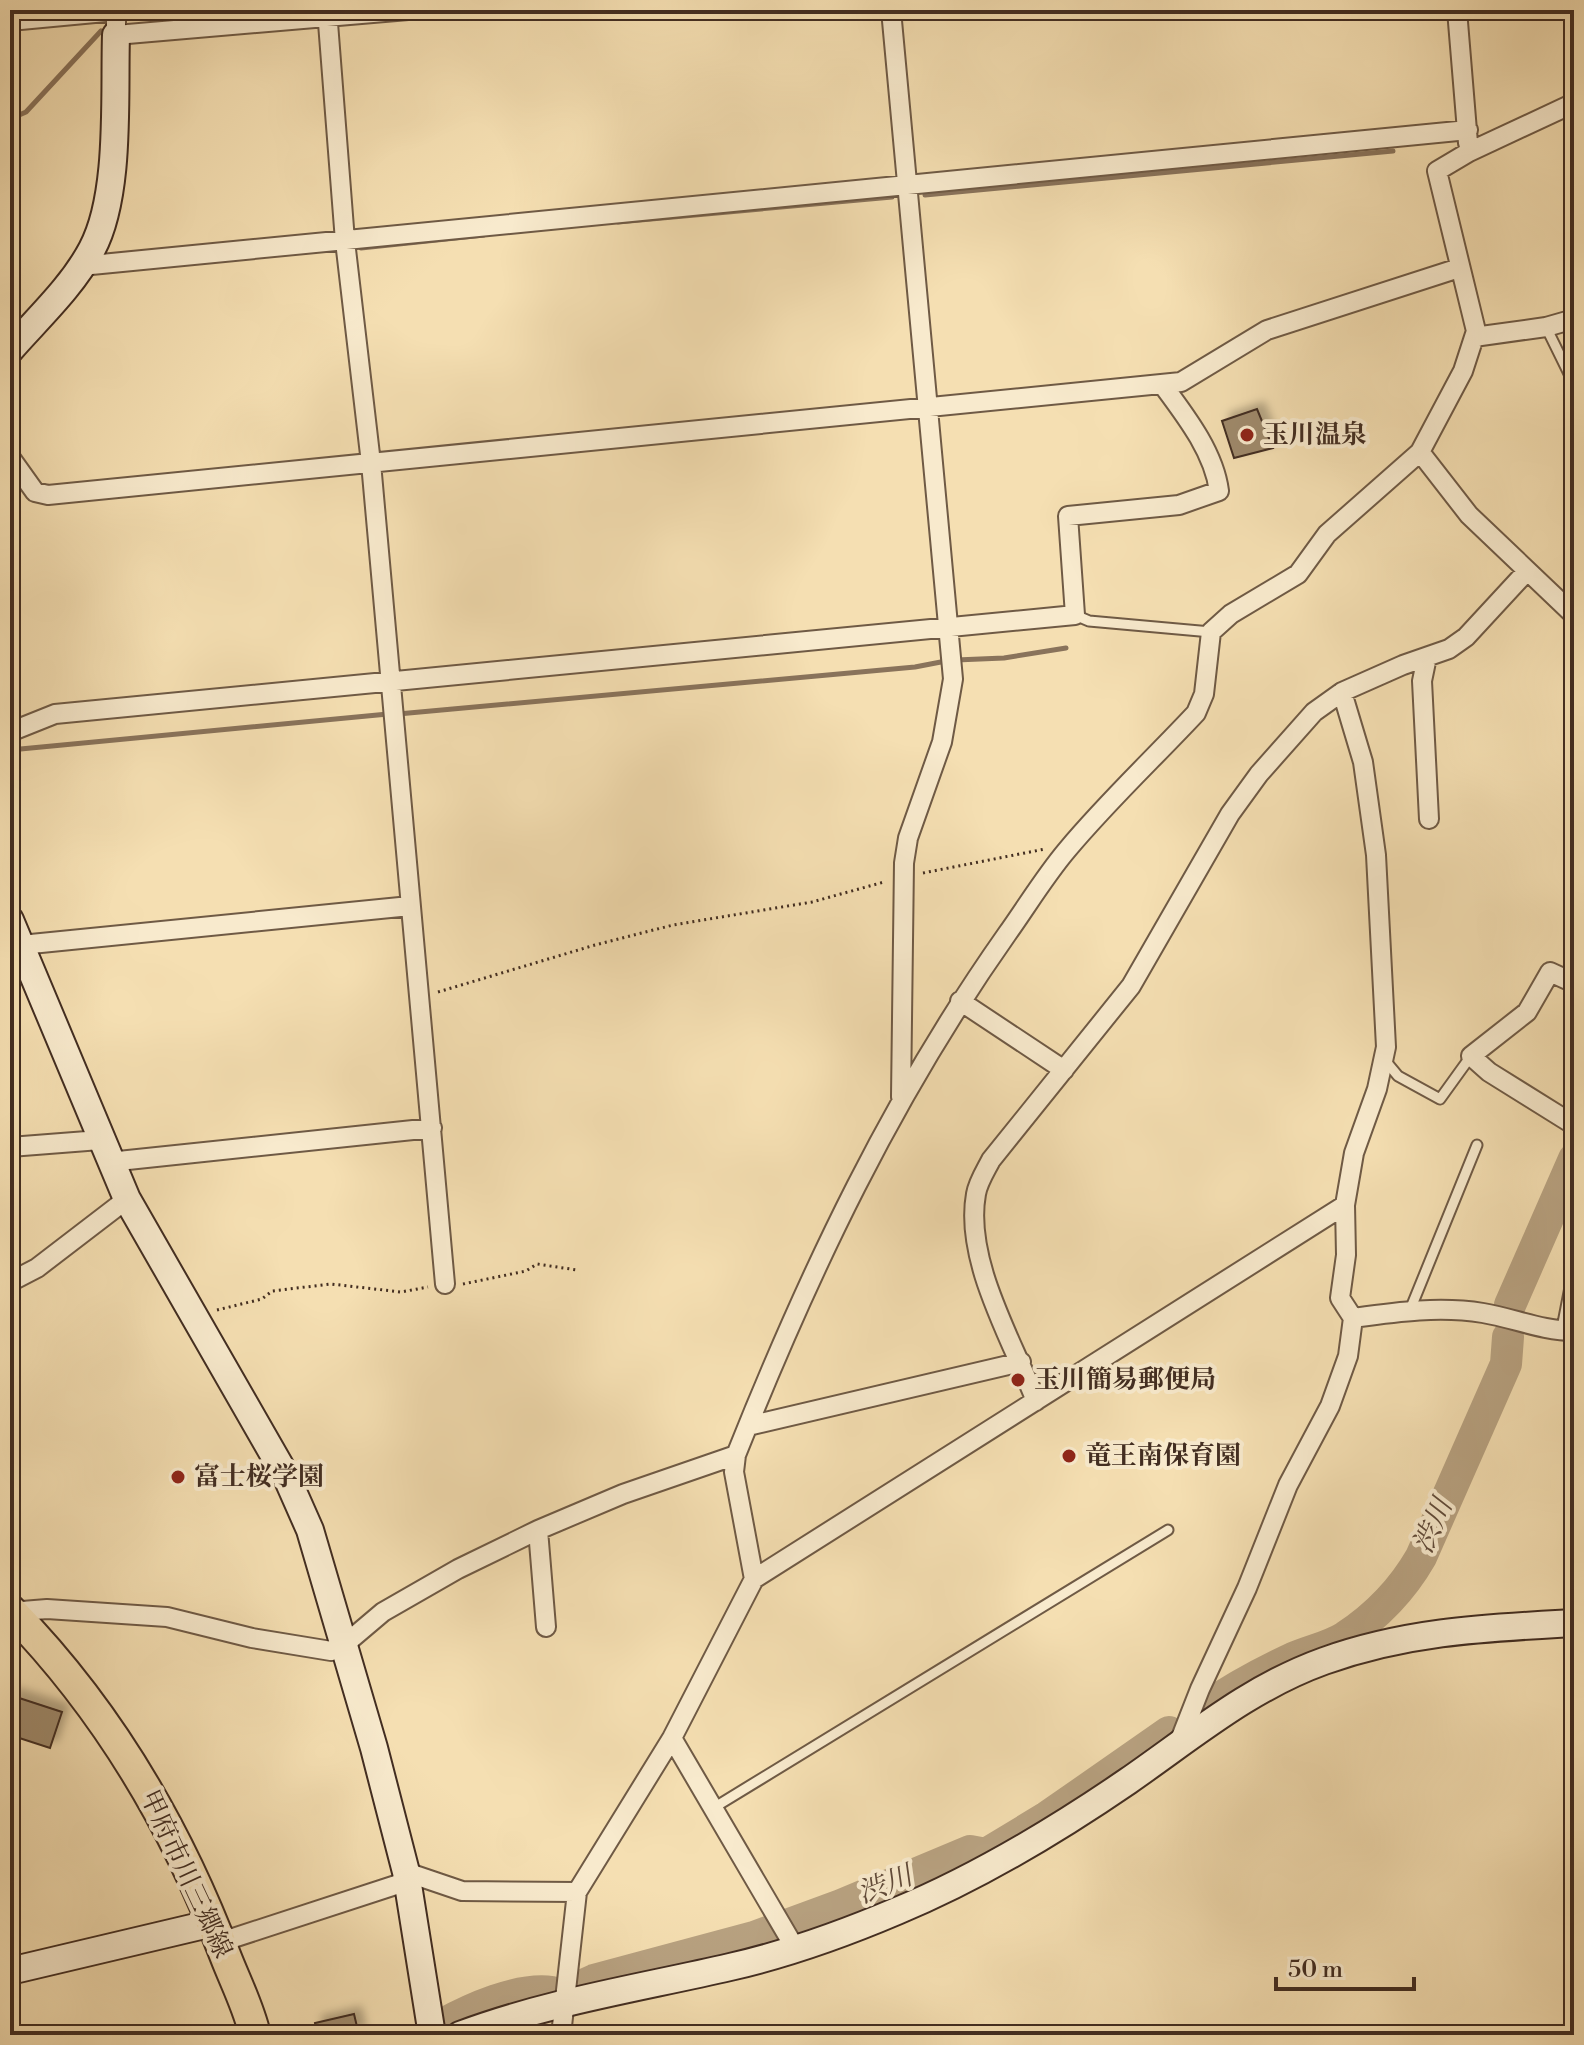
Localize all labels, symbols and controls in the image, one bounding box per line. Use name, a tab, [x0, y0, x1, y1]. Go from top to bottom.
place label: 玉川温泉	[1263, 419, 1367, 451]
marker: 玉川温泉	[1238, 426, 1256, 444]
place label: 玉川簡易郵便局	[1034, 1364, 1216, 1396]
marker: 玉川簡易郵便局	[1009, 1371, 1027, 1389]
place label: 竜王南保育園	[1085, 1440, 1241, 1472]
marker: 竜王南保育園	[1060, 1447, 1078, 1465]
place label: 富士桜学園	[194, 1461, 324, 1493]
marker: 富士桜学園	[169, 1468, 187, 1486]
water label: 渋川	[1406, 1491, 1462, 1559]
street label: 甲府市川三郷線	[133, 1785, 239, 1963]
water label: 渋川	[852, 1857, 920, 1912]
scale bar	[1276, 1941, 1414, 1991]
text: 50 m	[1288, 1955, 1343, 1985]

